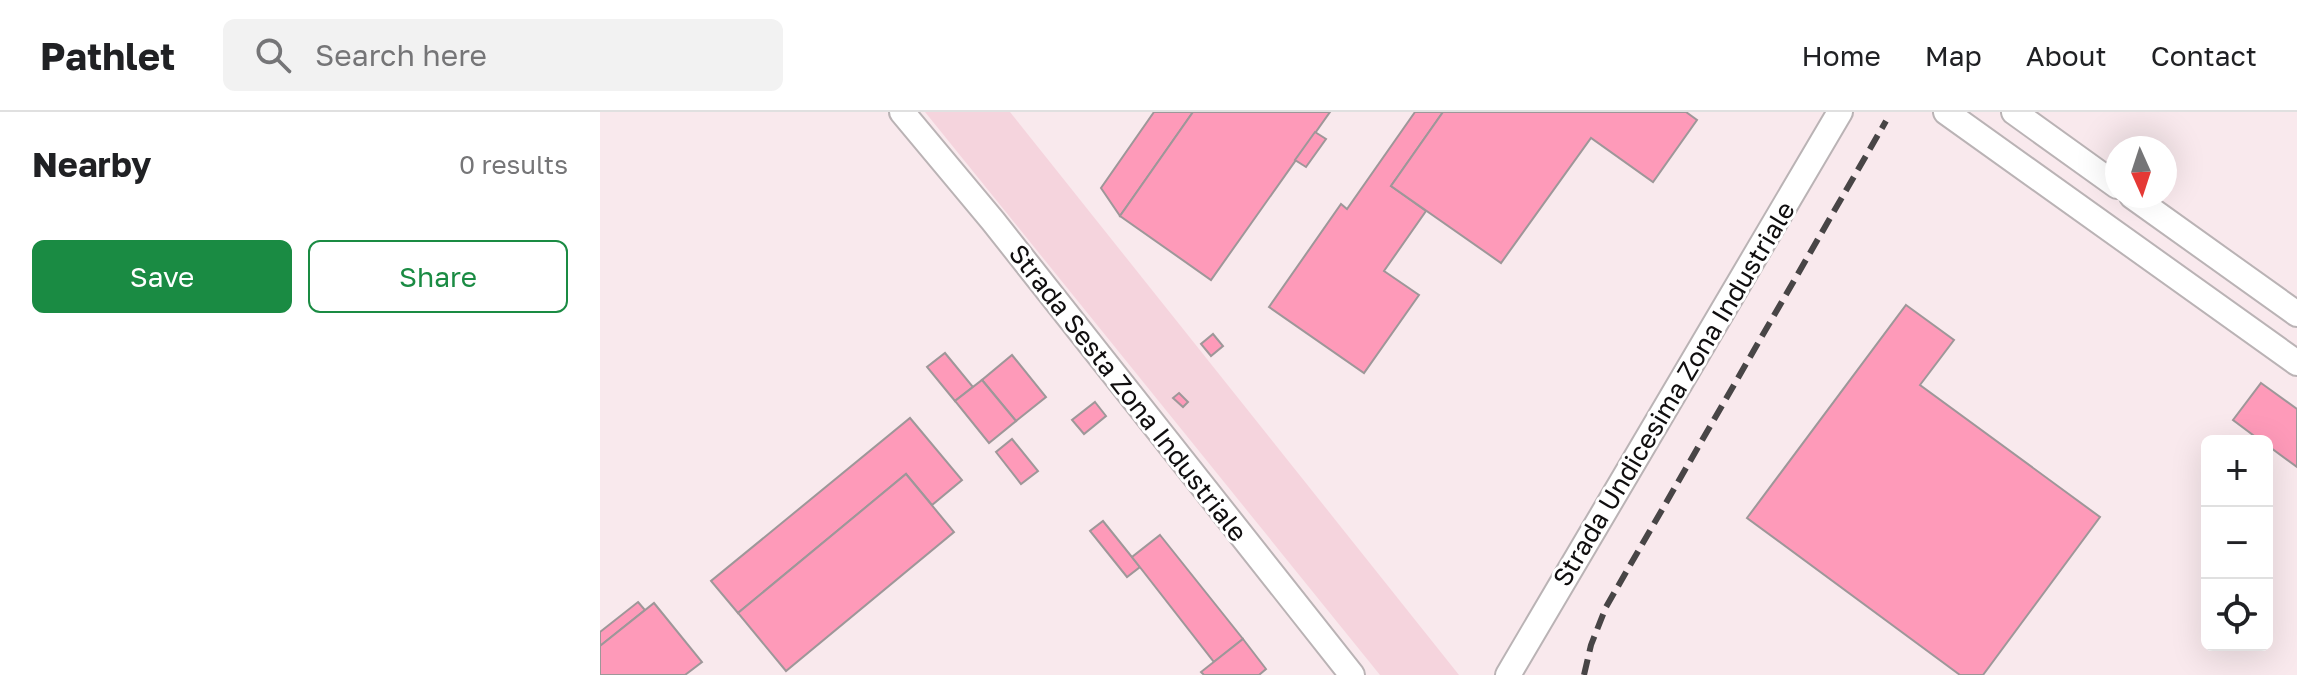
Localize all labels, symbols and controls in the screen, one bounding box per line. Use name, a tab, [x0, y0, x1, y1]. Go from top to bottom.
search box	[223, 19, 783, 91]
text: Pathlet	[40, 33, 175, 78]
icon: search	[251, 33, 295, 77]
text: Search here	[315, 37, 487, 73]
text: Home	[1802, 39, 1881, 72]
text: Map	[1925, 39, 1982, 72]
text: About	[2026, 39, 2107, 72]
text: Contact	[2151, 39, 2257, 72]
north arrow	[2105, 136, 2177, 208]
text: Nearby	[32, 144, 152, 184]
text: 0 results	[459, 149, 568, 180]
street label: Strada Undicesima Zona Industriale	[1546, 196, 1801, 592]
street label: Strada Sesta Zona Industriale	[1003, 238, 1254, 547]
button: Save	[32, 240, 292, 313]
button: Share	[308, 240, 568, 313]
map controls	[2201, 435, 2273, 651]
button: +	[2201, 435, 2273, 507]
button: −	[2201, 507, 2273, 579]
button: locate	[2201, 579, 2273, 651]

